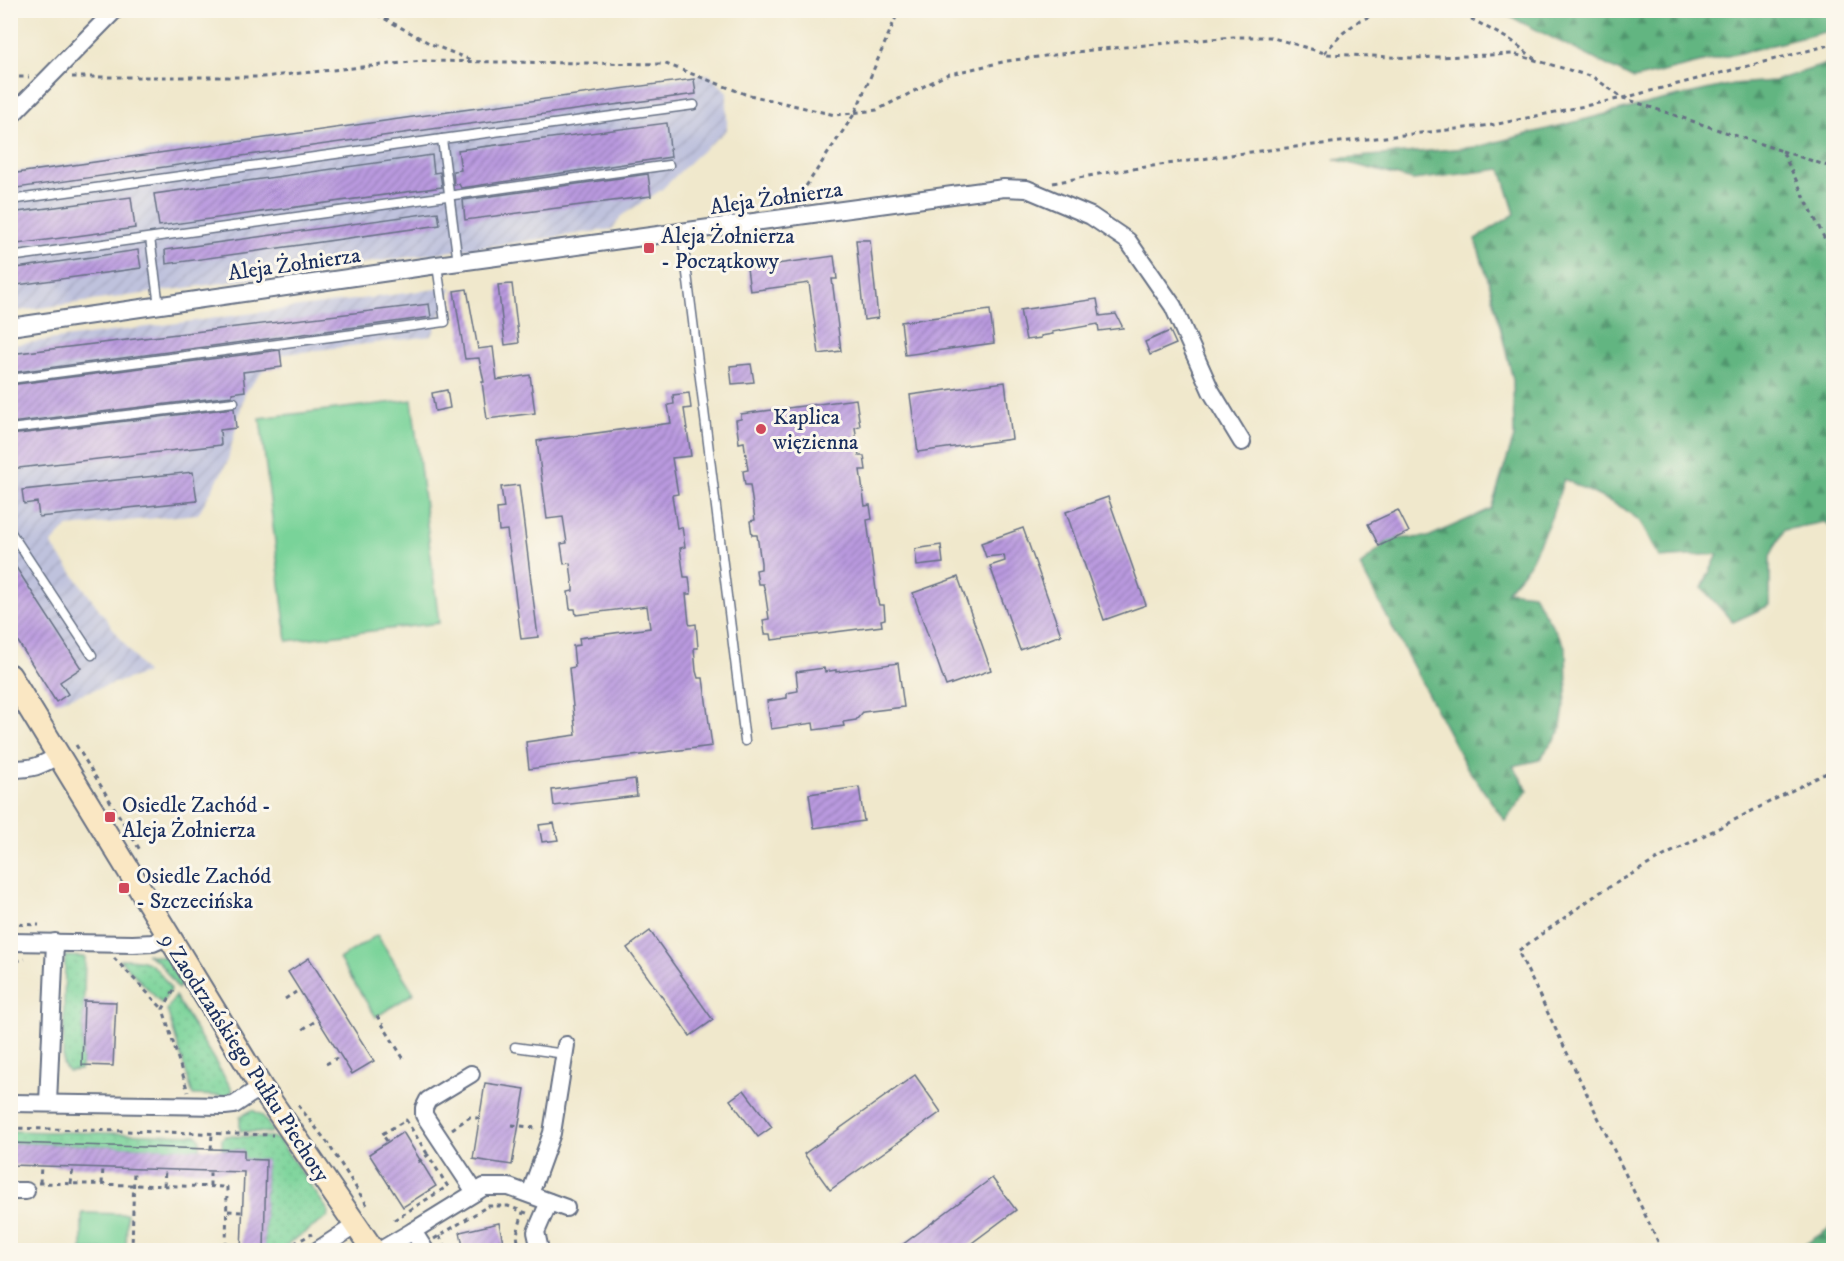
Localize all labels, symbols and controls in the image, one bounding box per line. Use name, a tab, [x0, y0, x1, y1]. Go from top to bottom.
street label: Aleja Żołnierza	[708, 176, 845, 221]
place label: Aleja Żołnierza - Początkowy	[661, 223, 795, 275]
marker: Aleja Żołnierza - Początkowy	[642, 241, 656, 255]
street label: Aleja Żołnierza	[226, 242, 363, 287]
place label: Kaplica więzienna	[772, 404, 859, 456]
marker: Kaplica więzienna	[754, 422, 768, 436]
place label: Osiedle Zachód - Aleja Żołnierza	[122, 792, 271, 844]
marker: Osiedle Zachód - Aleja Żołnierza	[103, 810, 117, 824]
place label: Osiedle Zachód - Szczecińska	[136, 863, 271, 915]
marker: Osiedle Zachód - Szczecińska	[117, 881, 131, 895]
street label: 9 Zaodrzańskiego Pułku Piechoty	[154, 927, 336, 1188]

